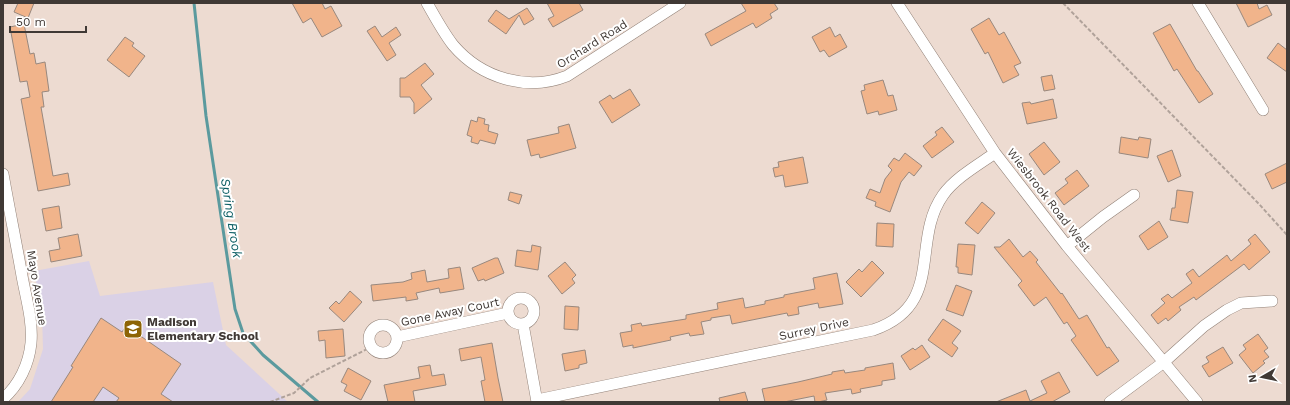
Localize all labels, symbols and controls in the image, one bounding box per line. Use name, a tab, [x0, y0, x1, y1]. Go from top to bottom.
scale bar	[10, 8, 86, 34]
text: 50 m	[16, 15, 46, 29]
street label: Orchard Road	[554, 17, 630, 71]
street label: Wiesbrook Road West	[1004, 145, 1094, 255]
water label: Spring Brook	[218, 177, 245, 260]
street label: Mayo Avenue	[24, 249, 50, 327]
street label: Gone Away Court	[400, 295, 500, 329]
place label: Madison Elementary School	[147, 315, 259, 343]
street label: Surrey Drive	[778, 315, 850, 343]
school or university icon: Madison Elementary School	[122, 318, 144, 340]
north arrow	[1242, 357, 1282, 397]
text: N	[1246, 373, 1260, 384]

